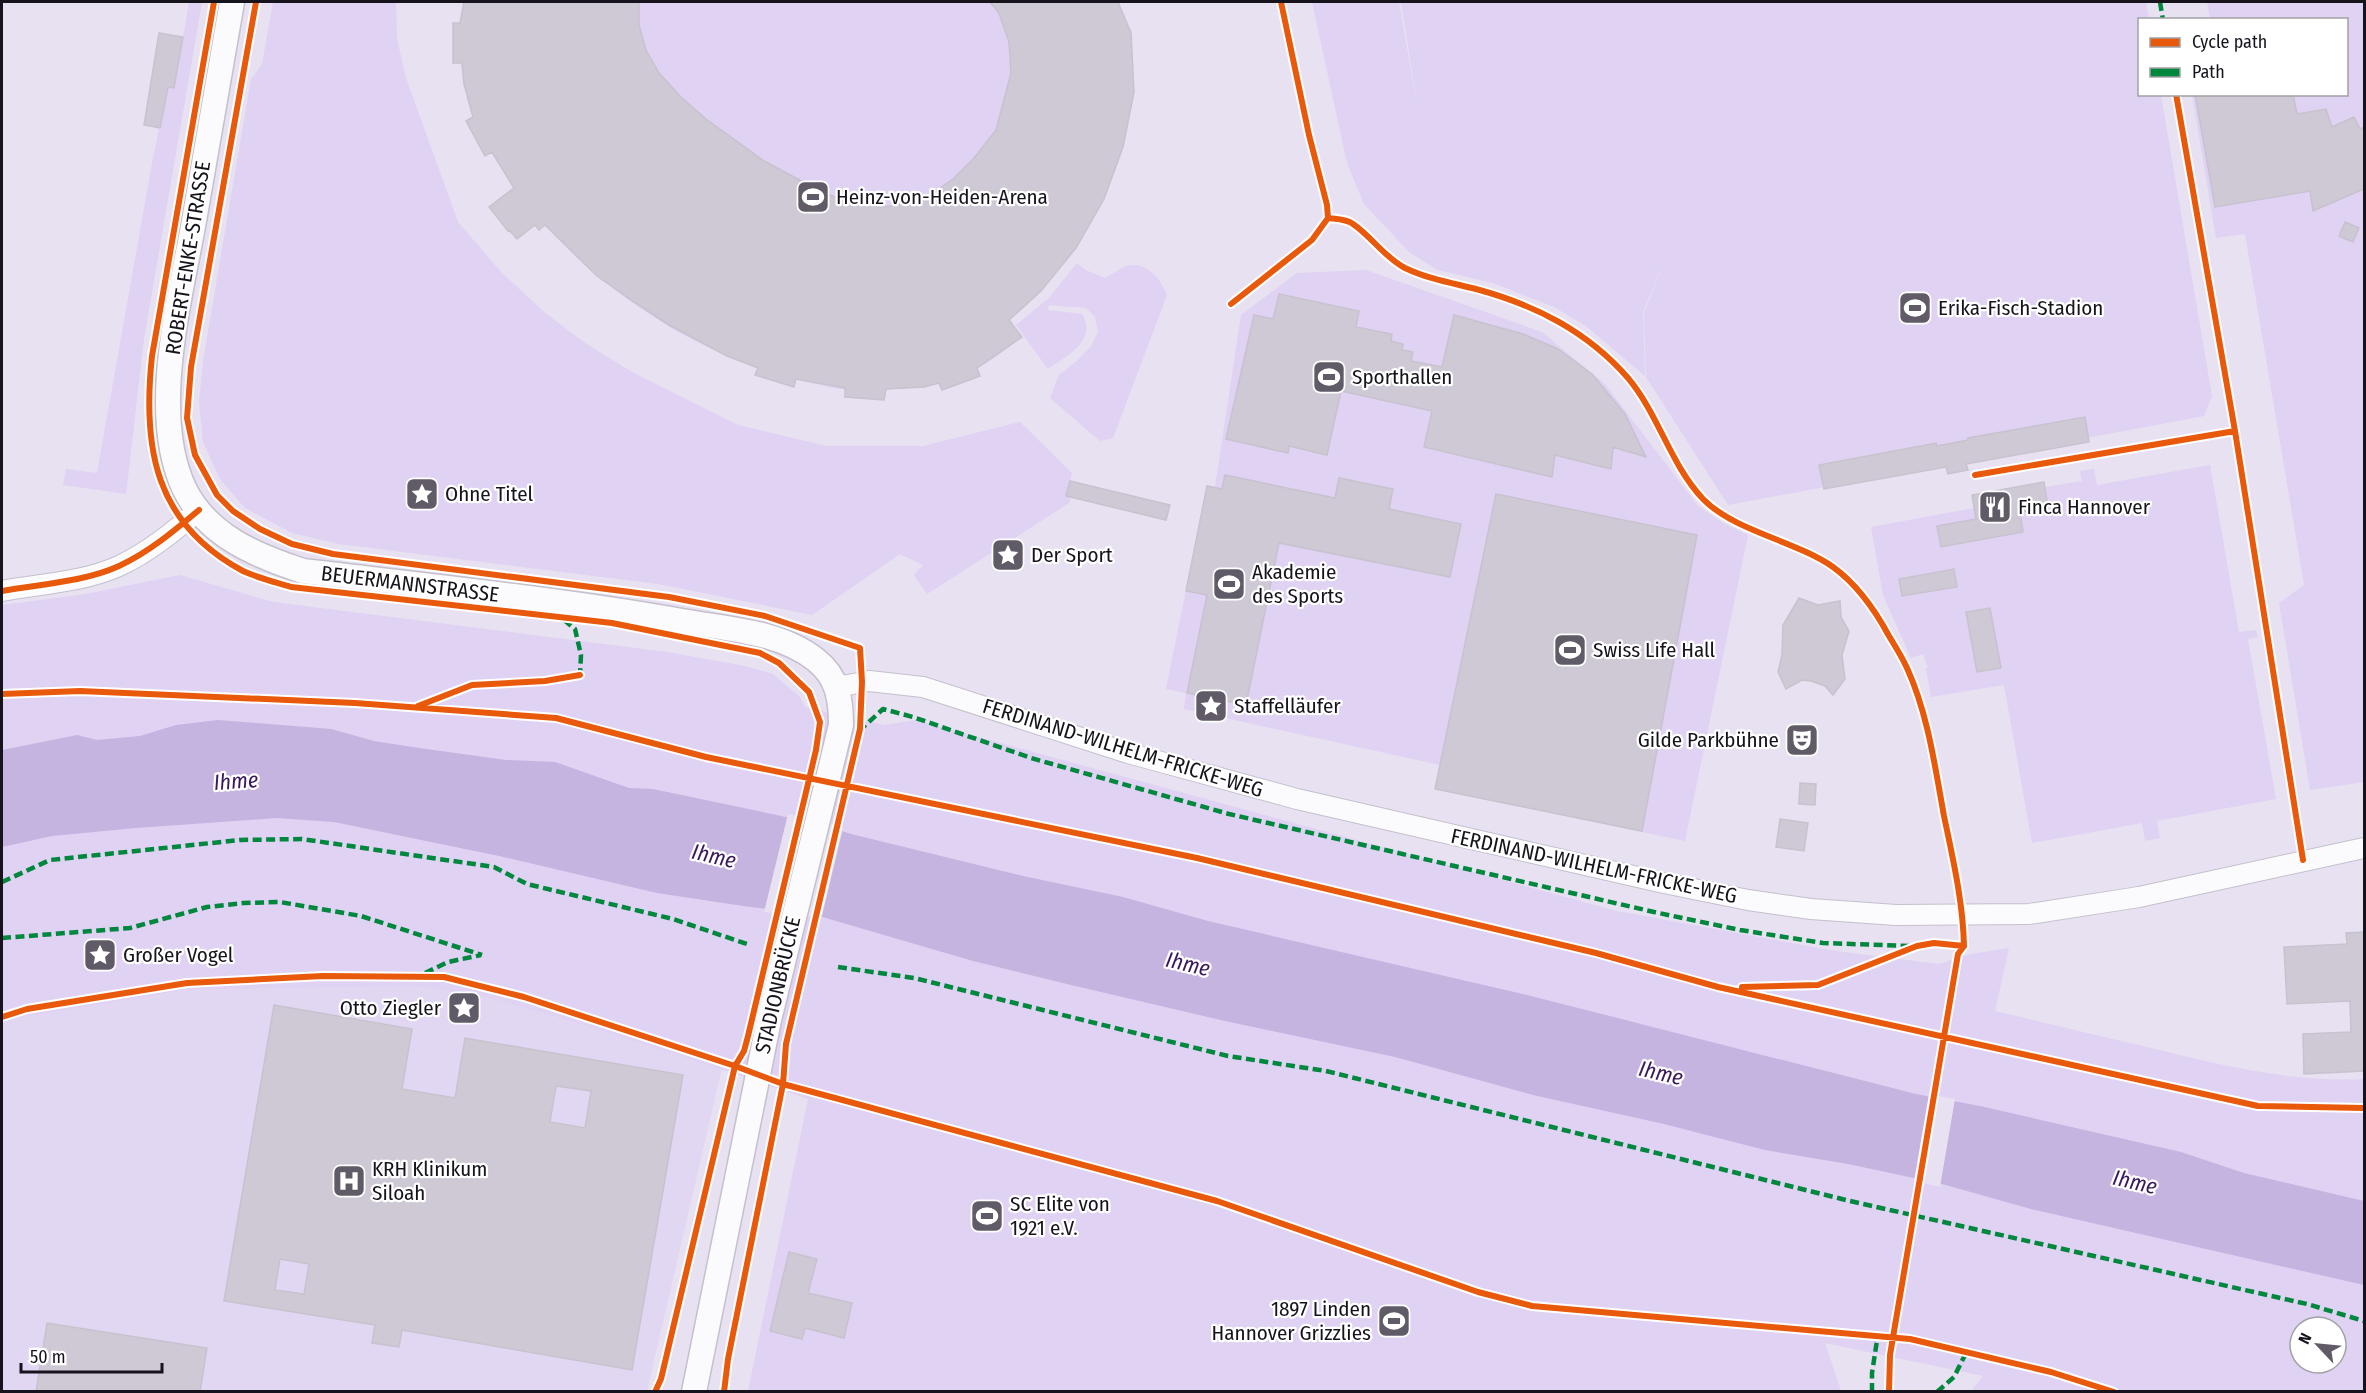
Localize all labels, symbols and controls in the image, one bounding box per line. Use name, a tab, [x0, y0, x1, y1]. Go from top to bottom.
legend	[2138, 18, 2348, 96]
text: Cycle path	[2192, 31, 2267, 53]
text: Path	[2192, 61, 2225, 83]
street label: ROBERT-ENKE-STRASSE	[160, 159, 216, 357]
sports icon: Heinz-von-Heiden-Arena	[795, 179, 831, 215]
place label: Heinz-von-Heiden-Arena	[836, 184, 1048, 210]
sports icon: Erika-Fisch-Stadion	[1897, 290, 1933, 326]
place label: Erika-Fisch-Stadion	[1938, 295, 2103, 321]
sports icon: Sporthallen	[1311, 359, 1347, 395]
place label: Sporthallen	[1352, 364, 1452, 390]
place icon: Ohne Titel	[404, 476, 440, 512]
place label: Ohne Titel	[445, 481, 534, 507]
restaurant icon: Finca Hannover	[1977, 489, 2013, 525]
place label: Finca Hannover	[2018, 494, 2151, 520]
place icon: Der Sport	[990, 537, 1026, 573]
place label: Der Sport	[1031, 542, 1113, 568]
place label: Akademie des Sports	[1252, 559, 1343, 609]
street label: BEUERMANNSTRASSE	[320, 560, 501, 608]
sports icon: Akademie des Sports	[1211, 566, 1247, 602]
sports icon: Swiss Life Hall	[1552, 632, 1588, 668]
place label: Swiss Life Hall	[1593, 637, 1716, 663]
place icon: Staffelläufer	[1193, 688, 1229, 724]
street label: FERDINAND-WILHELM-FRICKE-WEG	[980, 693, 1266, 803]
place label: Staffelläufer	[1234, 693, 1341, 719]
theatre icon: Gilde Parkbühne	[1784, 722, 1820, 758]
place label: Gilde Parkbühne	[1638, 727, 1779, 753]
water label: Ihme	[213, 766, 259, 796]
street label: FERDINAND-WILHELM-FRICKE-WEG	[1448, 823, 1740, 909]
water label: Ihme	[689, 838, 739, 874]
street label: STADIONBRÜCKE	[750, 914, 806, 1056]
place icon: Großer Vogel	[82, 937, 118, 973]
place label: Großer Vogel	[123, 942, 234, 968]
water label: Ihme	[1163, 946, 1213, 982]
place icon: Otto Ziegler	[446, 990, 482, 1026]
place label: Otto Ziegler	[340, 995, 442, 1021]
water label: Ihme	[1636, 1055, 1686, 1091]
place label: KRH Klinikum Siloah	[372, 1156, 487, 1206]
hospital icon: KRH Klinikum Siloah	[331, 1163, 367, 1199]
water label: Ihme	[2110, 1164, 2160, 1200]
place label: SC Elite von 1921 e.V.	[1010, 1191, 1110, 1241]
sports icon: SC Elite von 1921 e.V.	[969, 1198, 1005, 1234]
place label: 1897 Linden Hannover Grizzlies	[1212, 1296, 1371, 1346]
sports icon: 1897 Linden Hannover Grizzlies	[1376, 1303, 1412, 1339]
north arrow	[2288, 1315, 2348, 1375]
text: N	[2294, 1330, 2316, 1347]
scale bar	[21, 1336, 162, 1374]
text: 50 m	[30, 1346, 66, 1368]

